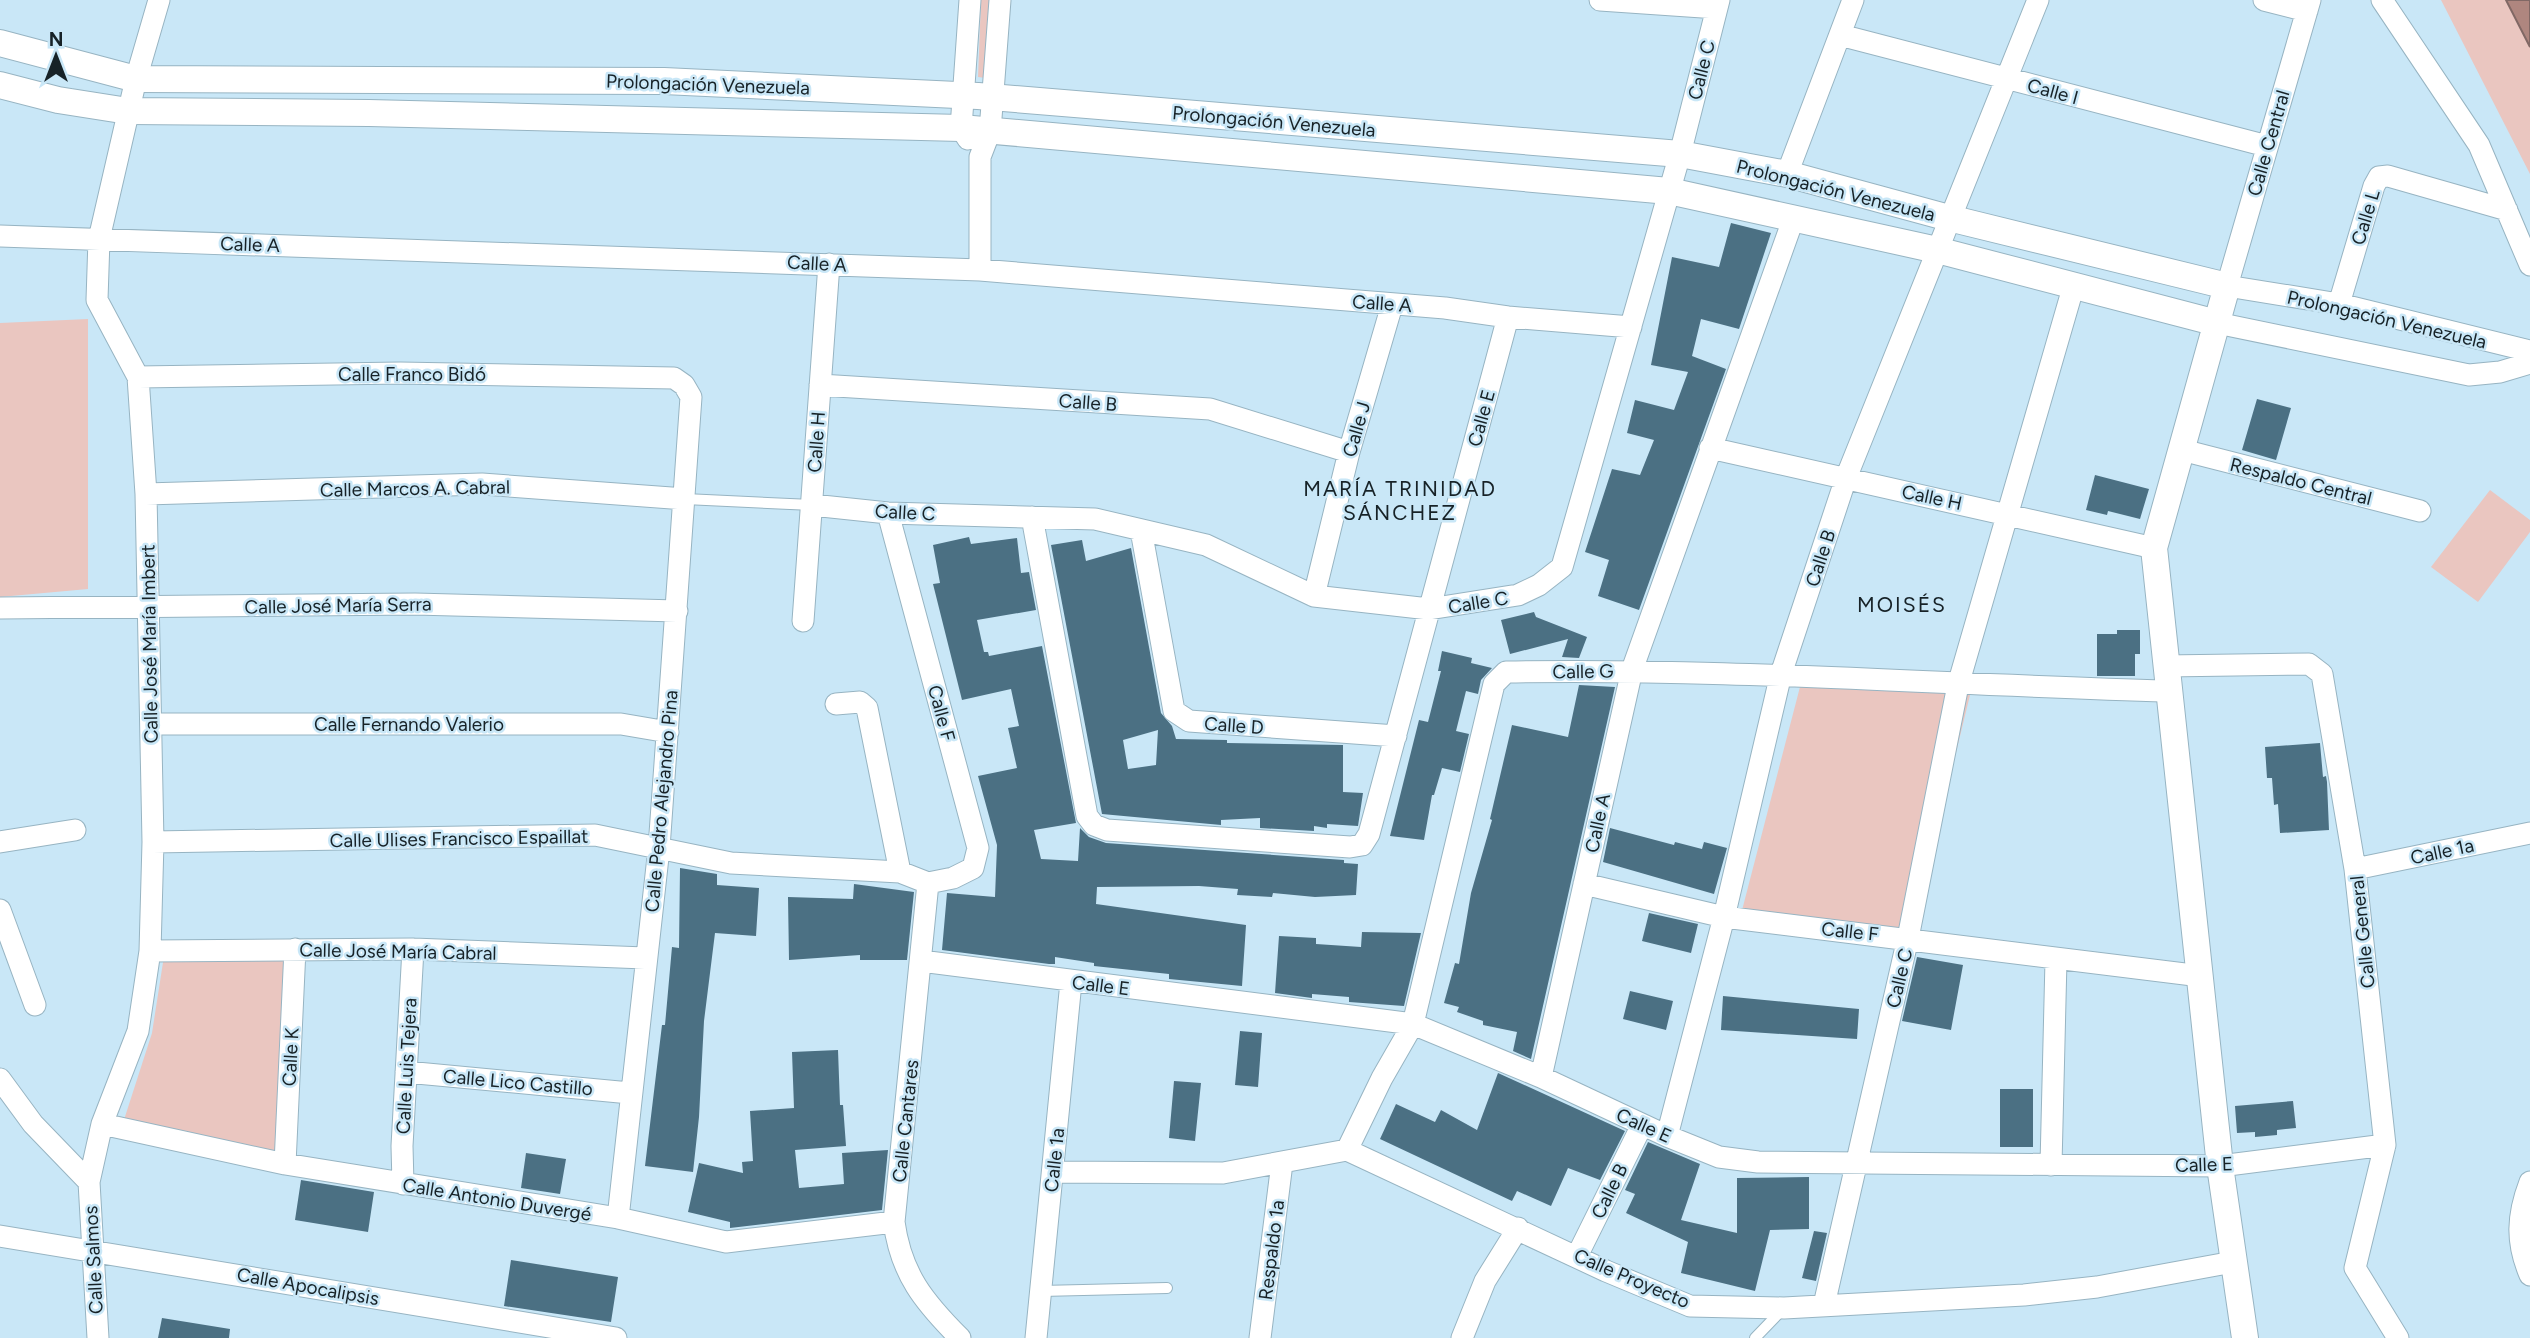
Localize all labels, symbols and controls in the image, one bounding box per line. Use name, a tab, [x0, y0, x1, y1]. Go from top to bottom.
north arrow	[21, 21, 91, 91]
text: N	[49, 28, 63, 51]
street label: Calle C	[1683, 38, 1720, 102]
street label: Prolongación Venezuela	[606, 69, 810, 100]
street label: Calle I	[2025, 74, 2081, 109]
street label: Calle Central	[2242, 88, 2295, 199]
street label: Prolongación Venezuela	[1171, 101, 1377, 142]
street label: Prolongación Venezuela	[1734, 155, 1938, 226]
street label: Calle L	[2346, 187, 2385, 248]
street label: Calle A	[220, 232, 280, 257]
street label: Calle A	[787, 250, 848, 277]
street label: Prolongación Venezuela	[2285, 285, 2489, 354]
street label: Calle A	[1351, 290, 1413, 317]
street label: Calle Franco Bidó	[338, 363, 486, 386]
street label: Calle E	[1463, 387, 1500, 449]
street label: Calle B	[1058, 389, 1118, 416]
street label: Calle J	[1338, 399, 1375, 460]
street label: Calle H	[803, 411, 830, 473]
street label: Respaldo Central	[2228, 453, 2374, 510]
street label: Calle Marcos A. Cabral	[320, 475, 510, 502]
district label: MARÍA TRINIDAD SÁNCHEZ	[1303, 476, 1497, 525]
street label: Calle H	[1900, 480, 1964, 515]
street label: Calle C	[874, 499, 936, 526]
street label: Calle B	[1801, 527, 1840, 589]
street label: Calle José María Imbert	[136, 544, 163, 744]
street label: Calle C	[1446, 586, 1510, 619]
street label: Calle José María Serra	[244, 592, 432, 619]
district label: MOISÉS	[1857, 592, 1947, 617]
street label: Calle G	[1552, 659, 1614, 684]
street label: Calle F	[923, 683, 960, 744]
street label: Calle Pedro Alejandro Pina	[640, 689, 683, 913]
street label: Calle D	[1203, 712, 1265, 739]
street label: Calle Fernando Valerio	[314, 713, 504, 736]
street label: Calle A	[1580, 791, 1615, 855]
street label: Calle Ulises Francisco Espaillat	[329, 825, 589, 852]
street label: Calle 1a	[2408, 834, 2476, 869]
street label: Calle General	[2345, 875, 2380, 989]
street label: Calle F	[1820, 917, 1880, 946]
street label: Calle José María Cabral	[299, 938, 497, 965]
street label: Calle C	[1881, 946, 1918, 1010]
street label: Calle E	[1071, 971, 1131, 1000]
street label: Calle Luis Tejera	[391, 997, 422, 1135]
street label: Calle K	[277, 1027, 304, 1087]
street label: Calle Cantares	[888, 1058, 923, 1184]
street label: Calle Lico Castillo	[442, 1064, 594, 1101]
street label: Calle E	[1613, 1103, 1675, 1148]
street label: Calle 1a	[1040, 1127, 1069, 1193]
street label: Calle E	[2175, 1152, 2233, 1177]
street label: Calle B	[1586, 1160, 1633, 1223]
street label: Calle Antonio Duvergé	[401, 1173, 593, 1226]
street label: Respaldo 1a	[1254, 1199, 1289, 1301]
street label: Calle Salmos	[79, 1205, 108, 1315]
street label: Calle Proyecto	[1570, 1244, 1693, 1313]
street label: Calle Apocalipsis	[235, 1263, 381, 1310]

